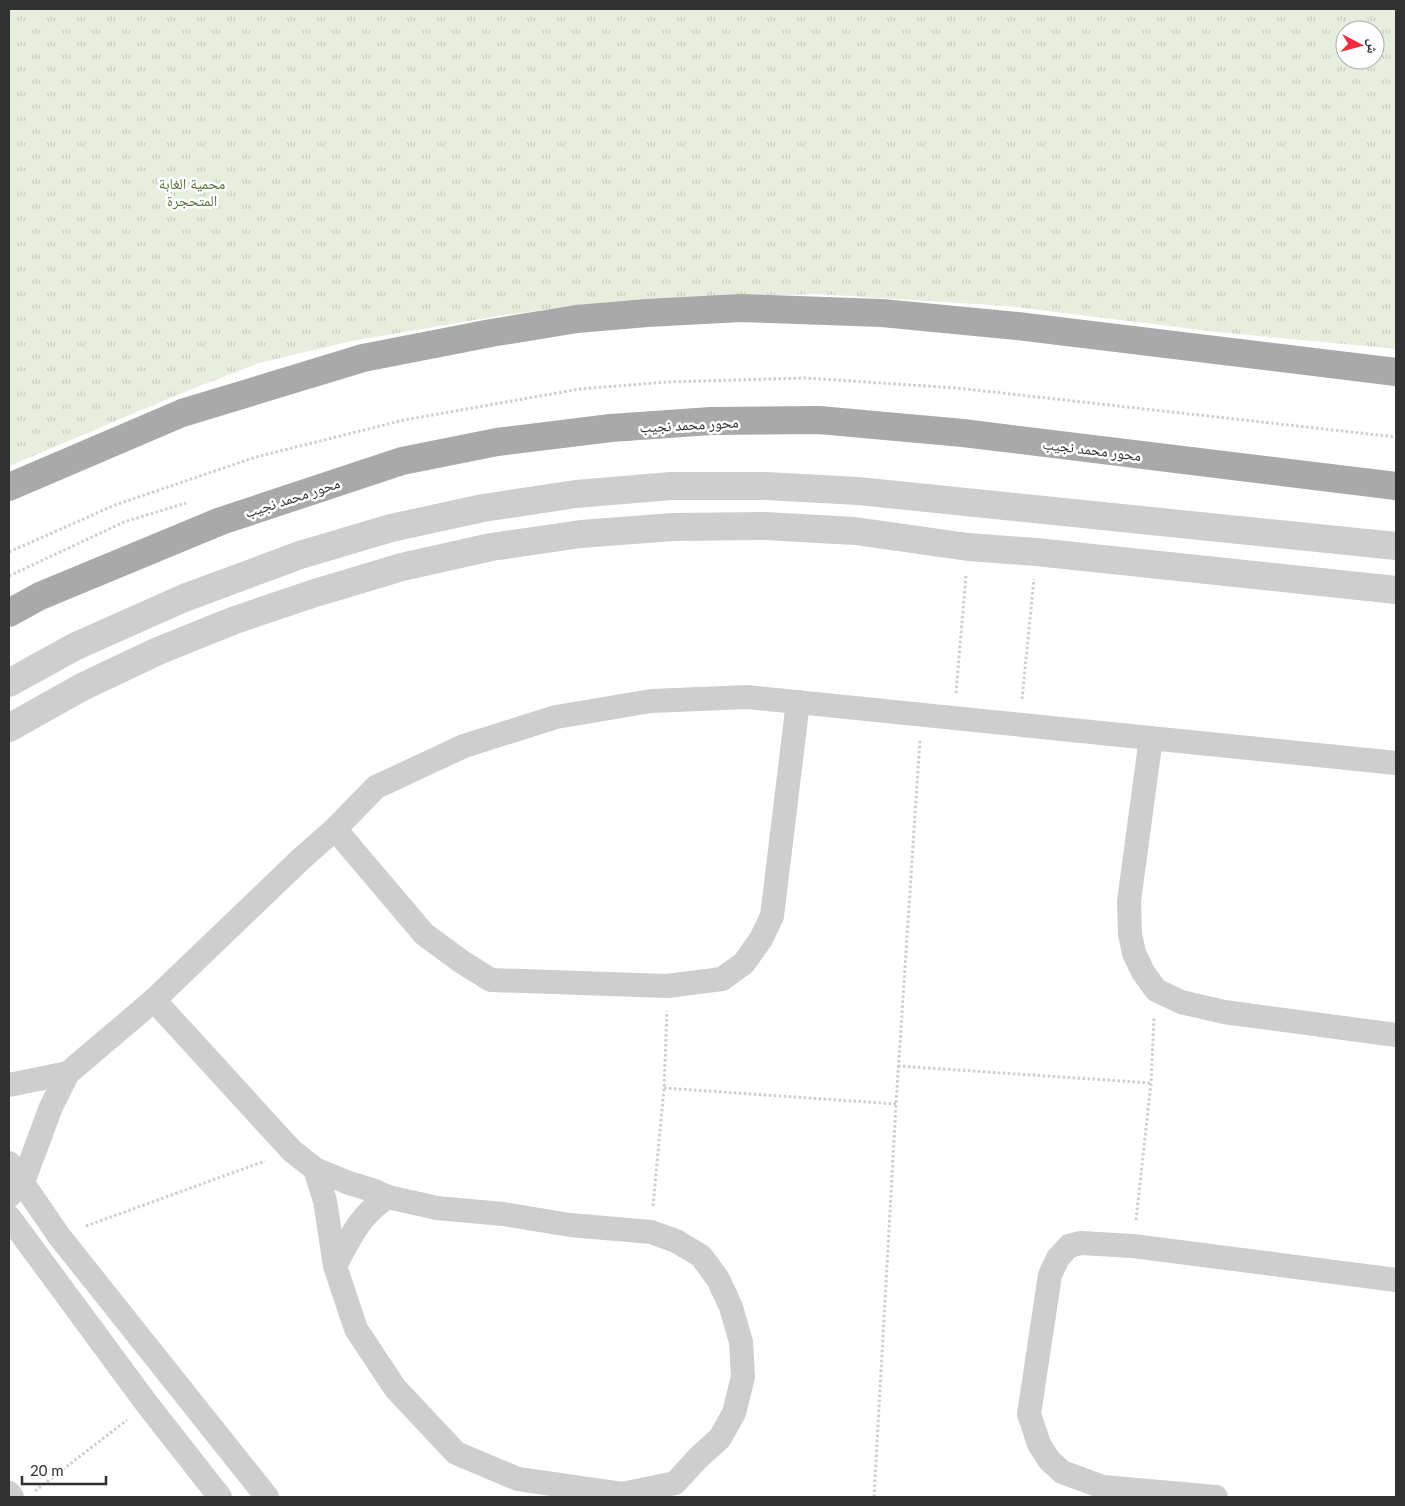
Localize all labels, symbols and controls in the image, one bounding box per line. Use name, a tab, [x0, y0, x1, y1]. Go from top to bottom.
north arrow	[1335, 20, 1385, 70]
text: ش	[1363, 38, 1383, 55]
park label: محمية الغابة المتحجرة	[159, 174, 226, 210]
street label: محور محمد نجيب	[639, 412, 739, 437]
street label: محور محمد نجيب	[1042, 434, 1142, 465]
street label: محور محمد نجيب	[242, 473, 342, 522]
scale bar	[22, 1454, 106, 1486]
text: 20 m	[30, 1461, 64, 1479]

